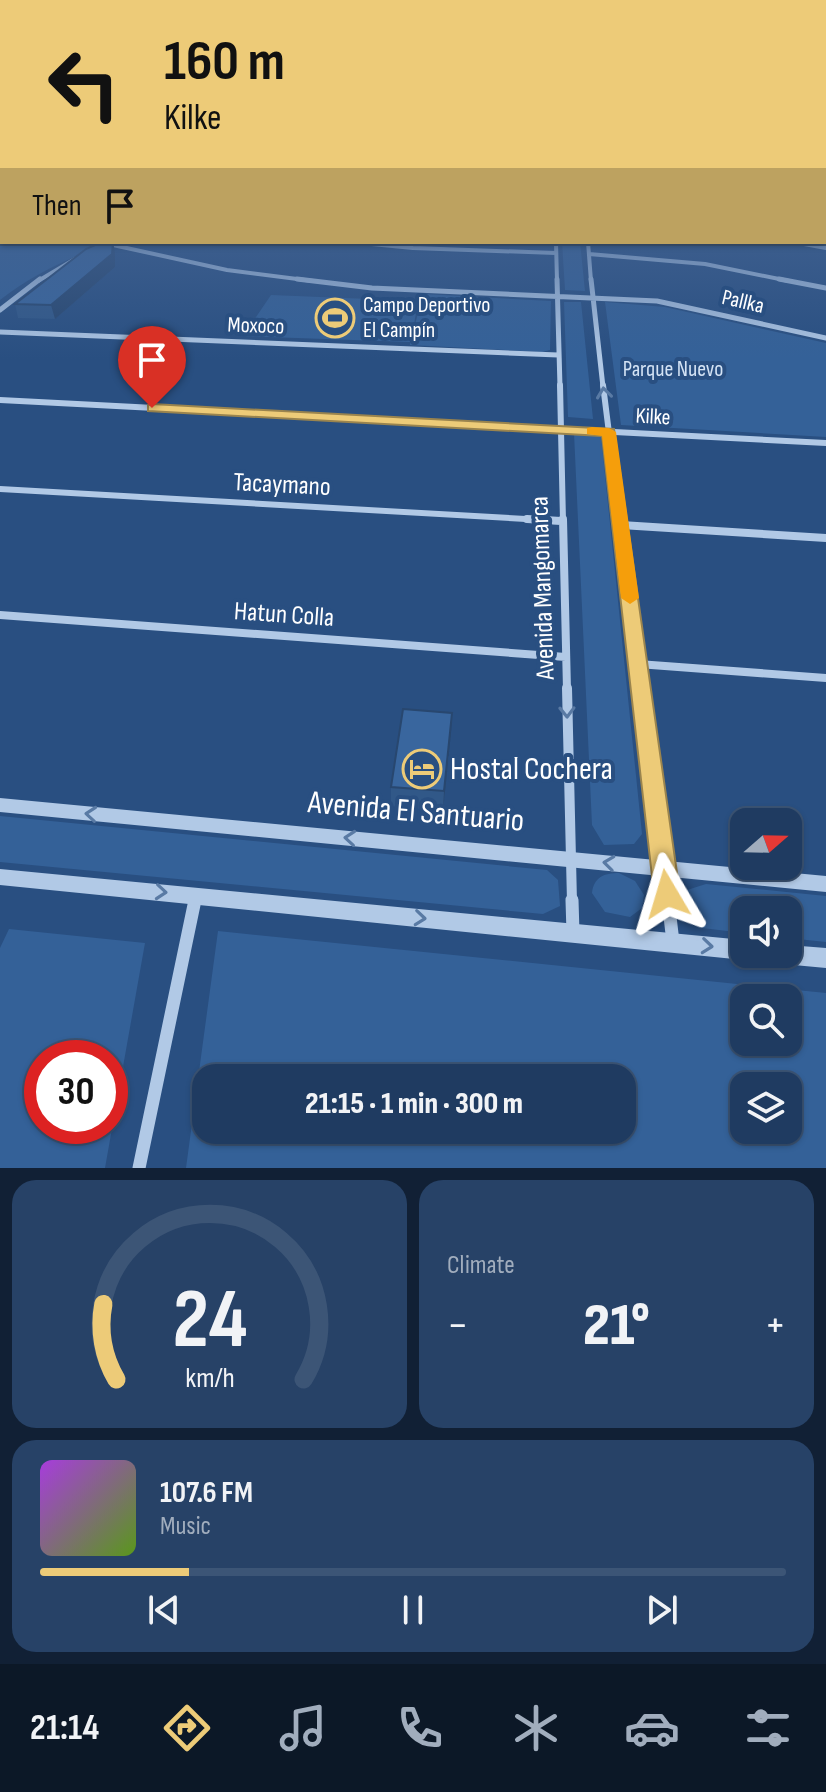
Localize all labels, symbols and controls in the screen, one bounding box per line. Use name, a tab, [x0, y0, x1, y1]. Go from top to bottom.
text: 160 m	[164, 29, 285, 96]
icon: left	[32, 32, 136, 136]
text: Kilke	[164, 97, 221, 140]
icon: arrive	[98, 184, 142, 228]
text: Then	[32, 188, 82, 224]
street label: Pallka	[719, 284, 767, 320]
place label: Campo Deportivo El Campín	[363, 292, 490, 344]
sports icon: Campo Deportivo El Campín	[314, 297, 356, 339]
street label: Moxoco	[227, 312, 285, 340]
pin	[118, 326, 186, 408]
icon: arrive	[130, 338, 174, 382]
park label: Parque Nuevo	[623, 356, 723, 383]
one-way arrow	[596, 386, 613, 400]
street label: Kilke	[635, 403, 671, 431]
street label: Tacaymano	[233, 467, 331, 503]
street label: Avenida Mangomarca	[524, 496, 562, 681]
street label: Hatun Colla	[233, 596, 335, 634]
one-way arrow	[558, 706, 575, 719]
hotel icon: Hostal Cochera	[401, 748, 443, 790]
place label: Hostal Cochera	[450, 750, 613, 789]
street label: Avenida El Santuario	[305, 783, 526, 841]
one-way arrow	[84, 806, 97, 823]
north arrow	[730, 808, 802, 880]
map controls	[730, 808, 802, 1144]
one-way arrow	[343, 830, 356, 847]
position arrow	[625, 852, 709, 936]
one-way arrow	[602, 855, 616, 872]
one-way arrow	[155, 883, 168, 900]
button: sound	[730, 896, 802, 968]
one-way arrow	[414, 909, 427, 926]
one-way arrow	[700, 938, 713, 955]
button: search	[730, 984, 802, 1056]
speed limit sign: 30	[24, 1040, 128, 1144]
button: layers	[730, 1072, 802, 1144]
text: 21:15 · 1 min · 300 m	[305, 1086, 523, 1122]
text: Climate	[447, 1250, 515, 1281]
text: 24	[172, 1271, 247, 1371]
text: 21°	[583, 1290, 650, 1362]
text: −	[447, 1299, 469, 1352]
text: +	[764, 1299, 786, 1352]
text: km/h	[185, 1361, 234, 1396]
text: 107.6 FM	[160, 1475, 253, 1511]
text: Music	[160, 1511, 211, 1542]
icon: previous	[142, 1588, 186, 1632]
icon: pause	[391, 1588, 435, 1632]
icon: next	[640, 1588, 684, 1632]
icon: directions	[159, 1700, 215, 1756]
icon: music	[275, 1700, 331, 1756]
icon: phone	[392, 1700, 448, 1756]
icon: climate	[508, 1700, 564, 1756]
icon: car	[624, 1700, 680, 1756]
icon: filters	[740, 1700, 796, 1756]
text: 21:14	[30, 1707, 99, 1750]

